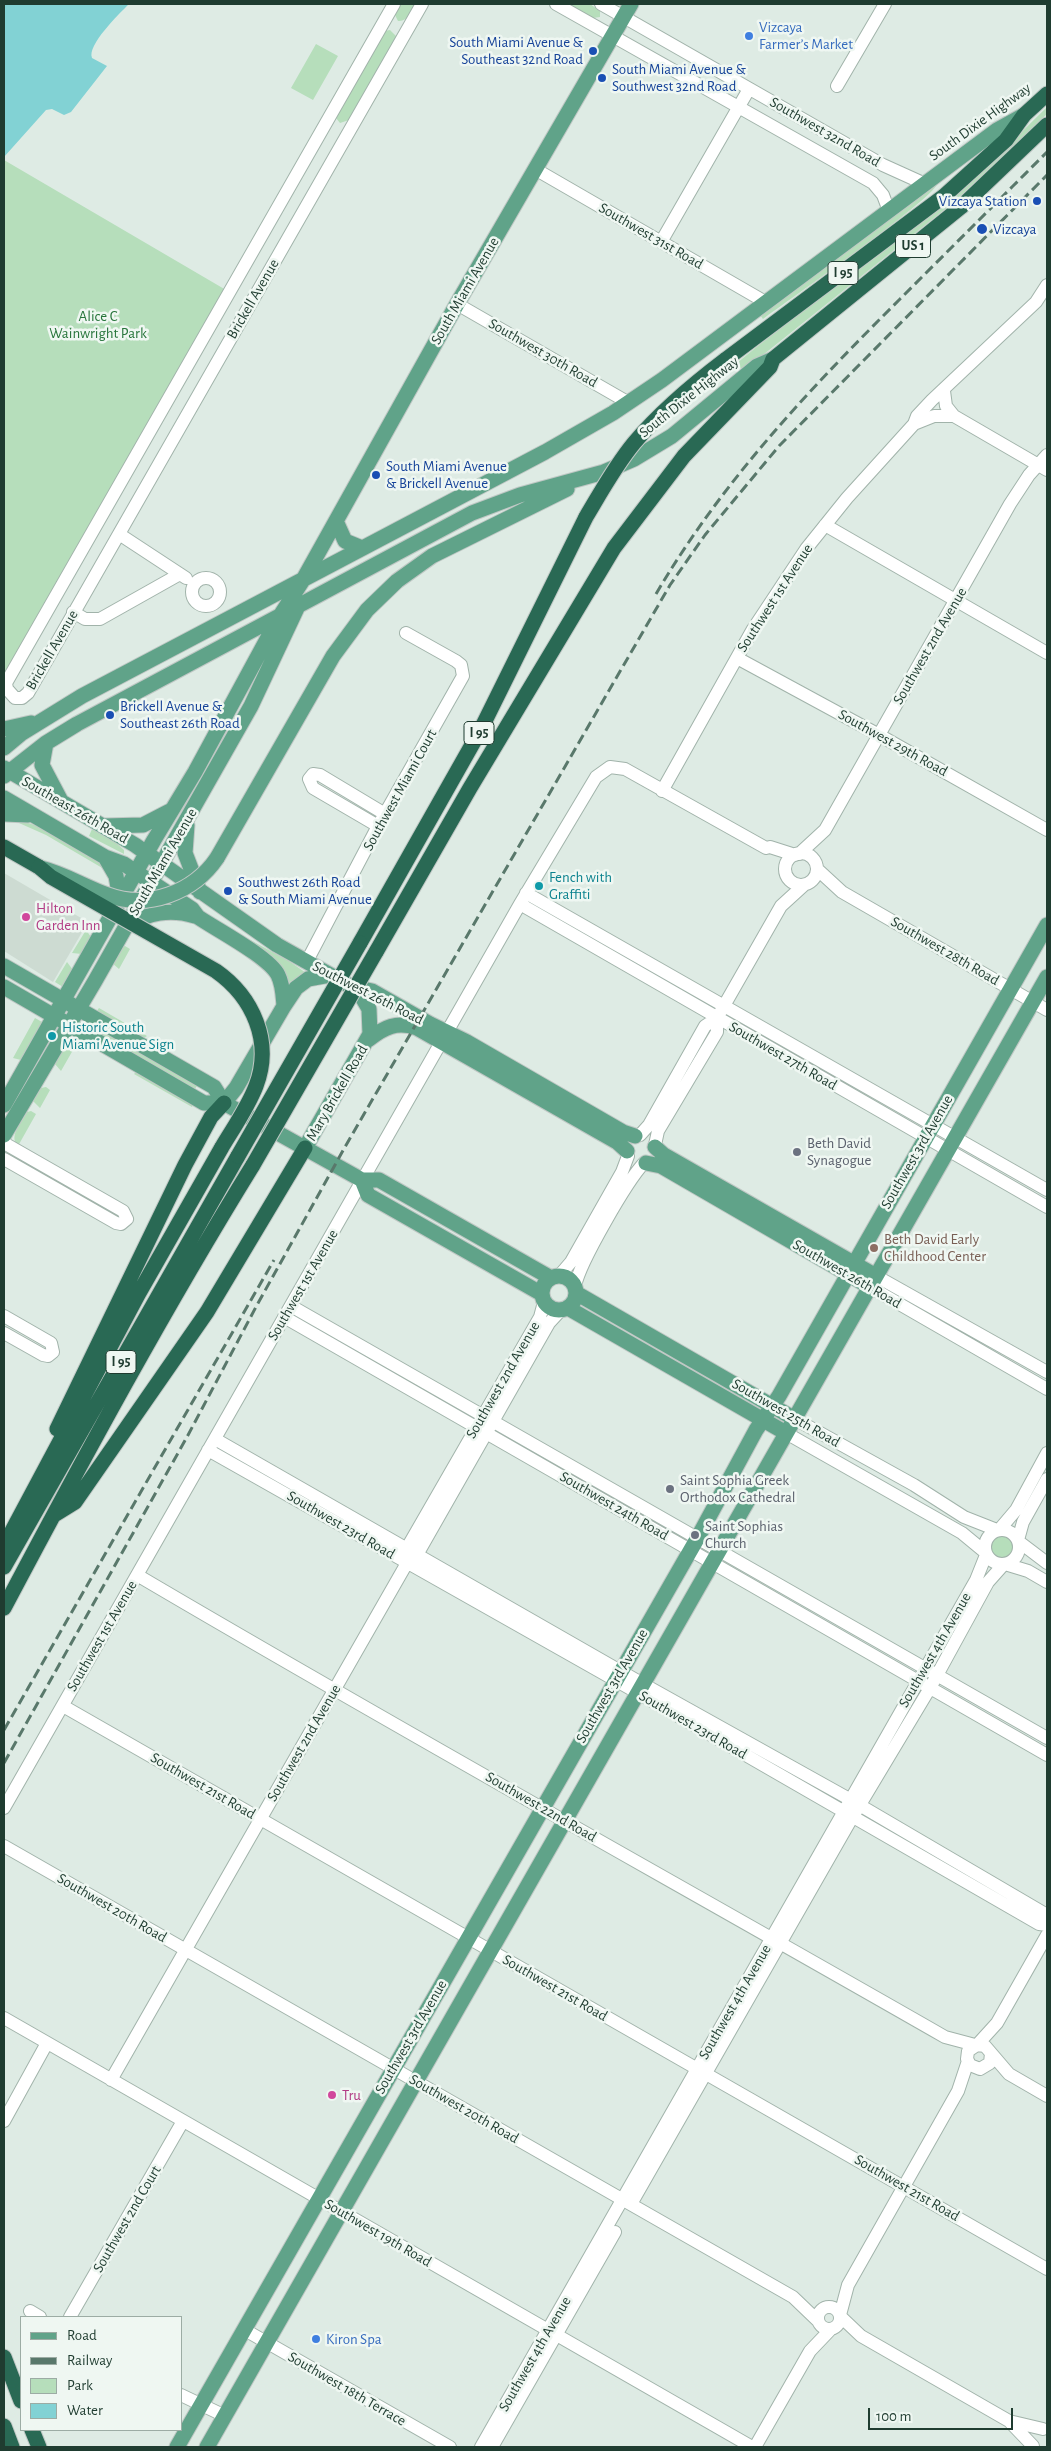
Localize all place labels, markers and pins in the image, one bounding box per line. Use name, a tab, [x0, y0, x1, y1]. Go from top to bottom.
place label: Vizcaya Farmer’s Market	[759, 18, 853, 53]
marker: Vizcaya Farmer’s Market	[743, 30, 755, 42]
place label: South Miami Avenue & Southeast 32nd Road	[449, 33, 583, 68]
marker: South Miami Avenue & Southeast 32nd Road	[587, 45, 599, 57]
place label: South Miami Avenue & Southwest 32nd Road	[612, 60, 746, 95]
marker: South Miami Avenue & Southwest 32nd Road	[596, 72, 608, 84]
place label: Vizcaya Station	[939, 192, 1027, 210]
marker: Vizcaya Station	[1031, 195, 1043, 207]
place label: Vizcaya	[993, 220, 1037, 238]
marker: Vizcaya	[975, 222, 989, 236]
place label: South Miami Avenue & Brickell Avenue	[386, 457, 507, 492]
marker: South Miami Avenue & Brickell Avenue	[370, 469, 382, 481]
place label: Brickell Avenue & Southeast 26th Road	[120, 697, 240, 732]
marker: Brickell Avenue & Southeast 26th Road	[104, 709, 116, 721]
place label: Fench with Graffiti	[549, 868, 612, 903]
place label: Southwest 26th Road & South Miami Avenue	[238, 873, 372, 908]
marker: Fench with Graffiti	[533, 880, 545, 892]
marker: Southwest 26th Road & South Miami Avenue	[222, 885, 234, 897]
place label: Hilton Garden Inn	[36, 899, 101, 934]
marker: Hilton Garden Inn	[20, 911, 32, 923]
place label: Historic South Miami Avenue Sign	[62, 1018, 174, 1053]
marker: Historic South Miami Avenue Sign	[46, 1030, 58, 1042]
place label: Beth David Synagogue	[807, 1134, 871, 1169]
marker: Beth David Synagogue	[791, 1146, 803, 1158]
place label: Beth David Early Childhood Center	[884, 1230, 986, 1265]
marker: Beth David Early Childhood Center	[868, 1242, 880, 1254]
place label: Saint Sophia Greek Orthodox Cathedral	[680, 1471, 796, 1506]
marker: Saint Sophia Greek Orthodox Cathedral	[664, 1483, 676, 1495]
place label: Saint Sophias Church	[705, 1517, 783, 1552]
marker: Saint Sophias Church	[689, 1529, 701, 1541]
place label: Tru	[342, 2086, 361, 2104]
marker: Tru	[326, 2089, 338, 2101]
place label: Kiron Spa	[326, 2330, 382, 2348]
marker: Kiron Spa	[310, 2333, 322, 2345]

